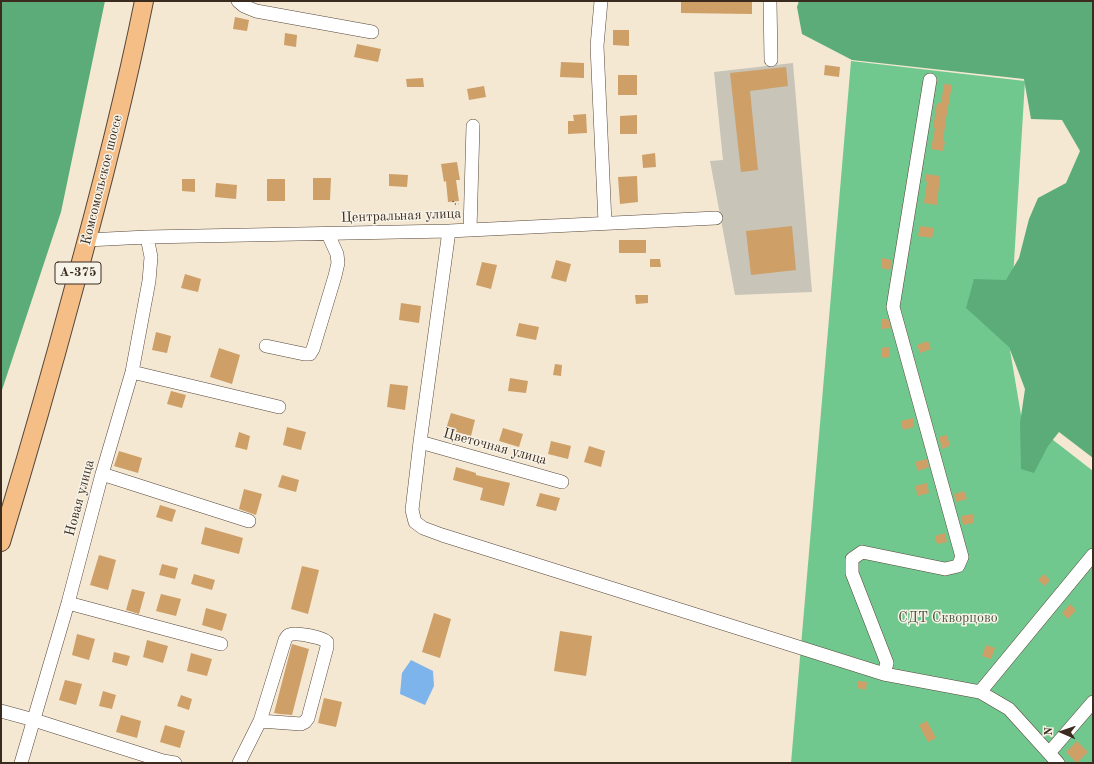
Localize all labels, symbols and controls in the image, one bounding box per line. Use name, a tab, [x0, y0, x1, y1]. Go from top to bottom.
street label: Комсомольское шоссе	[78, 113, 126, 247]
street label: Центральная улица	[340, 206, 462, 226]
road number: А-375	[55, 262, 101, 284]
street label: Цветочная улица	[441, 425, 549, 469]
street label: Новая улица	[62, 458, 98, 538]
park label: СДТ Скворцово	[898, 610, 998, 626]
north arrow	[1042, 712, 1082, 752]
text: N	[1044, 727, 1055, 736]

